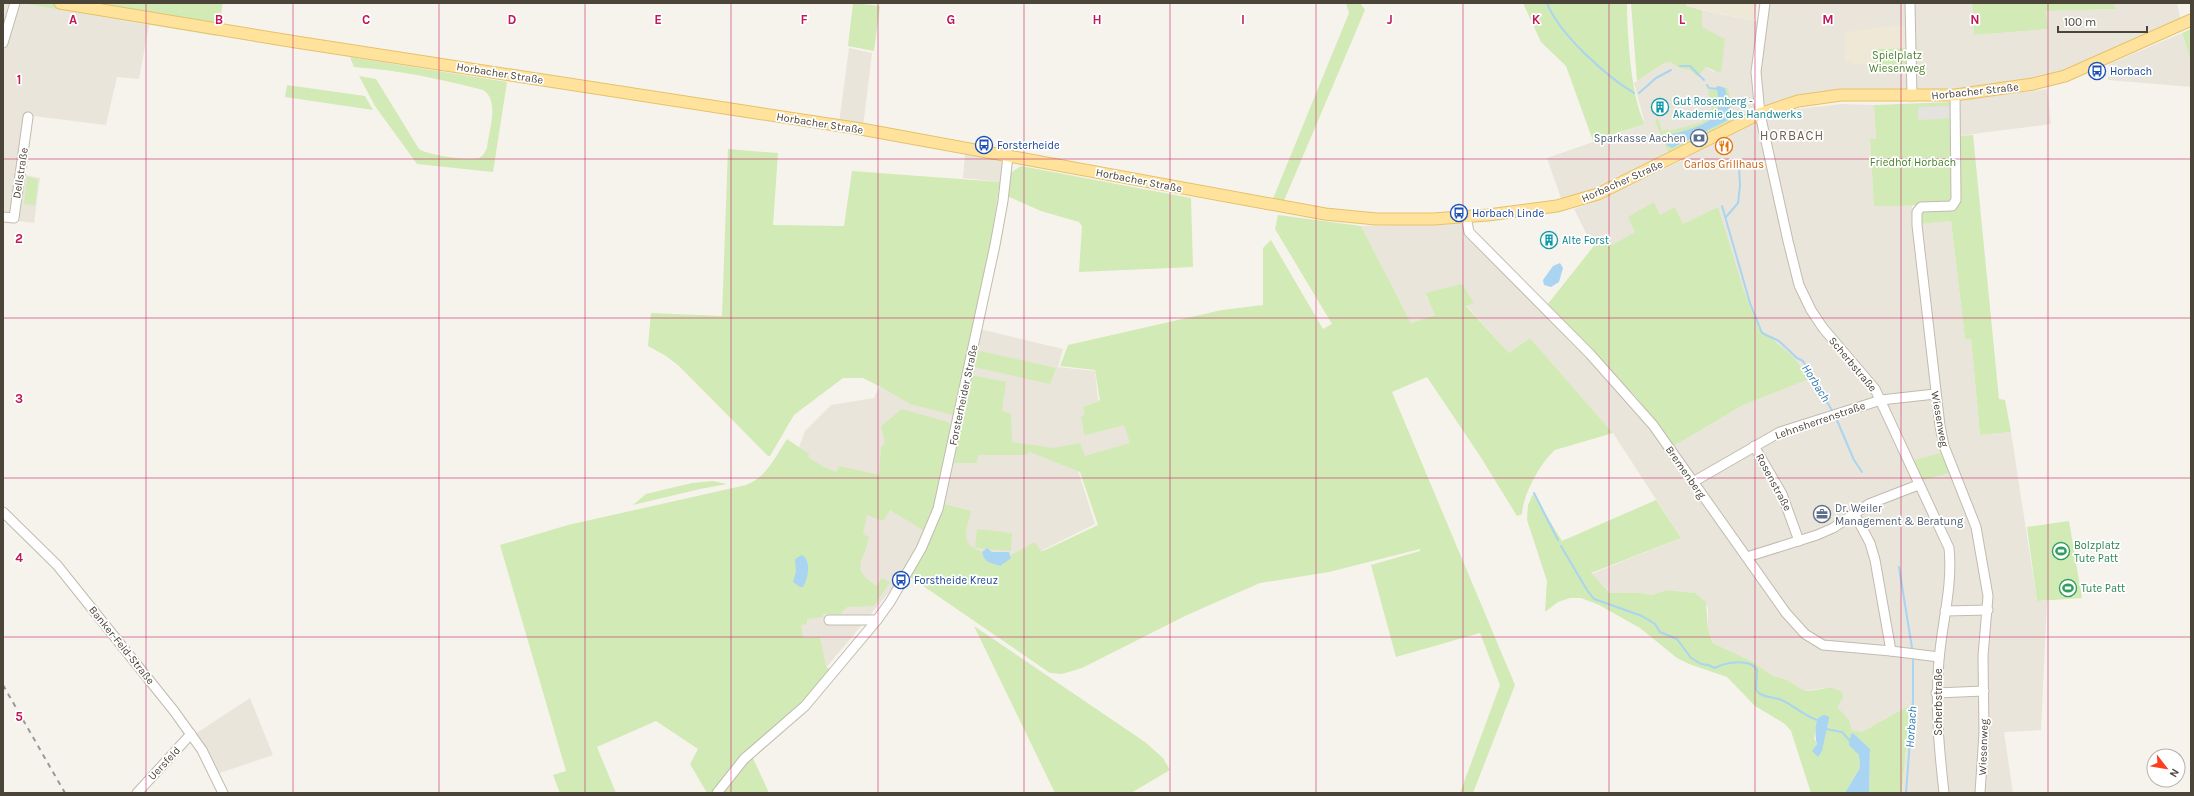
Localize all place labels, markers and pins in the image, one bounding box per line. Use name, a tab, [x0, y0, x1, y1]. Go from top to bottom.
bus stop icon: Horbach	[2087, 61, 2107, 81]
place label: Horbach	[2110, 65, 2152, 78]
place label: Gut Rosenberg - Akademie des Handwerks	[1673, 95, 1802, 121]
building icon: Gut Rosenberg - Akademie des Handwerks	[1650, 97, 1670, 117]
bank icon: Sparkasse Aachen	[1689, 128, 1709, 148]
place label: Sparkasse Aachen	[1594, 132, 1686, 145]
bus stop icon: Forsterheide	[974, 135, 994, 155]
restaurant icon: Carlos Grillhaus	[1714, 136, 1734, 156]
place label: Forsterheide	[997, 139, 1060, 152]
place label: Carlos Grillhaus	[1684, 158, 1764, 171]
bus stop icon: Horbach Linde	[1449, 203, 1469, 223]
place label: Horbach Linde	[1472, 207, 1544, 220]
building icon: Alte Forst	[1539, 230, 1559, 250]
place label: Alte Forst	[1562, 234, 1609, 247]
place label: Dr. Weiler Management & Beratung	[1835, 502, 1964, 528]
office icon: Dr. Weiler Management & Beratung	[1812, 504, 1832, 524]
place label: Bolzplatz Tute Patt	[2074, 539, 2120, 565]
sports icon: Bolzplatz Tute Patt	[2051, 541, 2071, 561]
bus stop icon: Forstheide Kreuz	[891, 570, 911, 590]
place label: Forstheide Kreuz	[914, 574, 998, 587]
sports icon: Tute Patt	[2058, 578, 2078, 598]
place label: Tute Patt	[2081, 582, 2125, 595]

